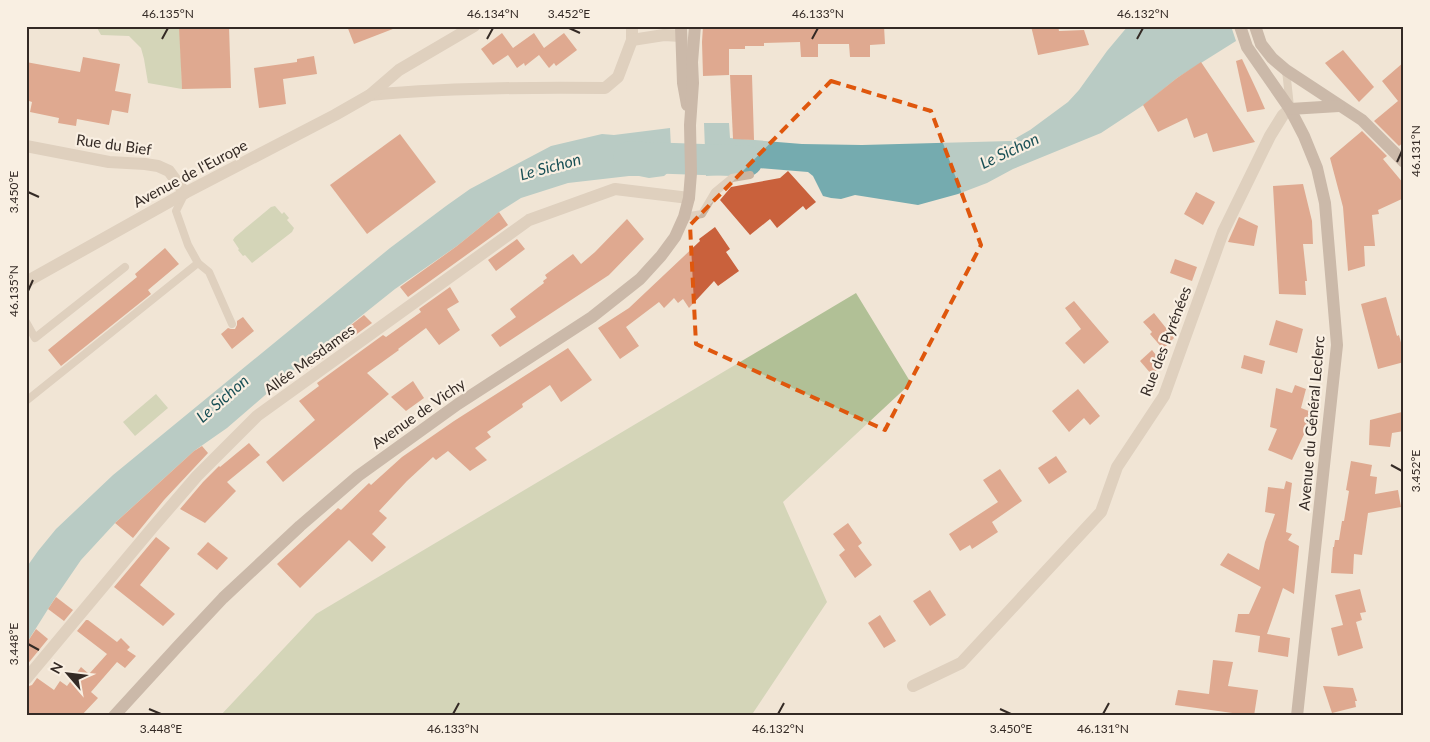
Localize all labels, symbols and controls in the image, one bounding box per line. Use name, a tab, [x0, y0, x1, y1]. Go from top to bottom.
text: 46.135°N	[142, 6, 194, 21]
text: 46.134°N	[467, 6, 519, 21]
text: 3.452°E	[548, 6, 590, 21]
text: 46.133°N	[792, 6, 844, 21]
text: 46.132°N	[1117, 6, 1169, 21]
text: 46.131°N	[1408, 125, 1423, 177]
water label: Le Sichon	[977, 128, 1041, 172]
street label: Rue du Bief	[75, 130, 154, 158]
street label: Avenue de l'Europe	[130, 135, 250, 211]
water label: Le Sichon	[517, 149, 583, 183]
text: 3.450°E	[6, 171, 21, 213]
text: 46.135°N	[6, 265, 21, 317]
street label: Rue des Pyrénées	[1136, 283, 1194, 399]
street label: Allée Mesdames	[260, 320, 358, 398]
street label: Avenue du Général Leclerc	[1294, 335, 1328, 511]
water label: Le Sichon	[192, 370, 252, 426]
street label: Avenue de Vichy	[368, 374, 468, 452]
text: 3.452°E	[1408, 450, 1423, 492]
text: 3.448°E	[6, 623, 21, 665]
north arrow	[42, 650, 92, 700]
text: N	[46, 659, 66, 676]
text: 3.448°E	[140, 721, 182, 736]
text: 46.133°N	[427, 721, 479, 736]
text: 46.132°N	[752, 721, 804, 736]
text: 3.450°E	[990, 721, 1032, 736]
text: 46.131°N	[1077, 721, 1129, 736]

